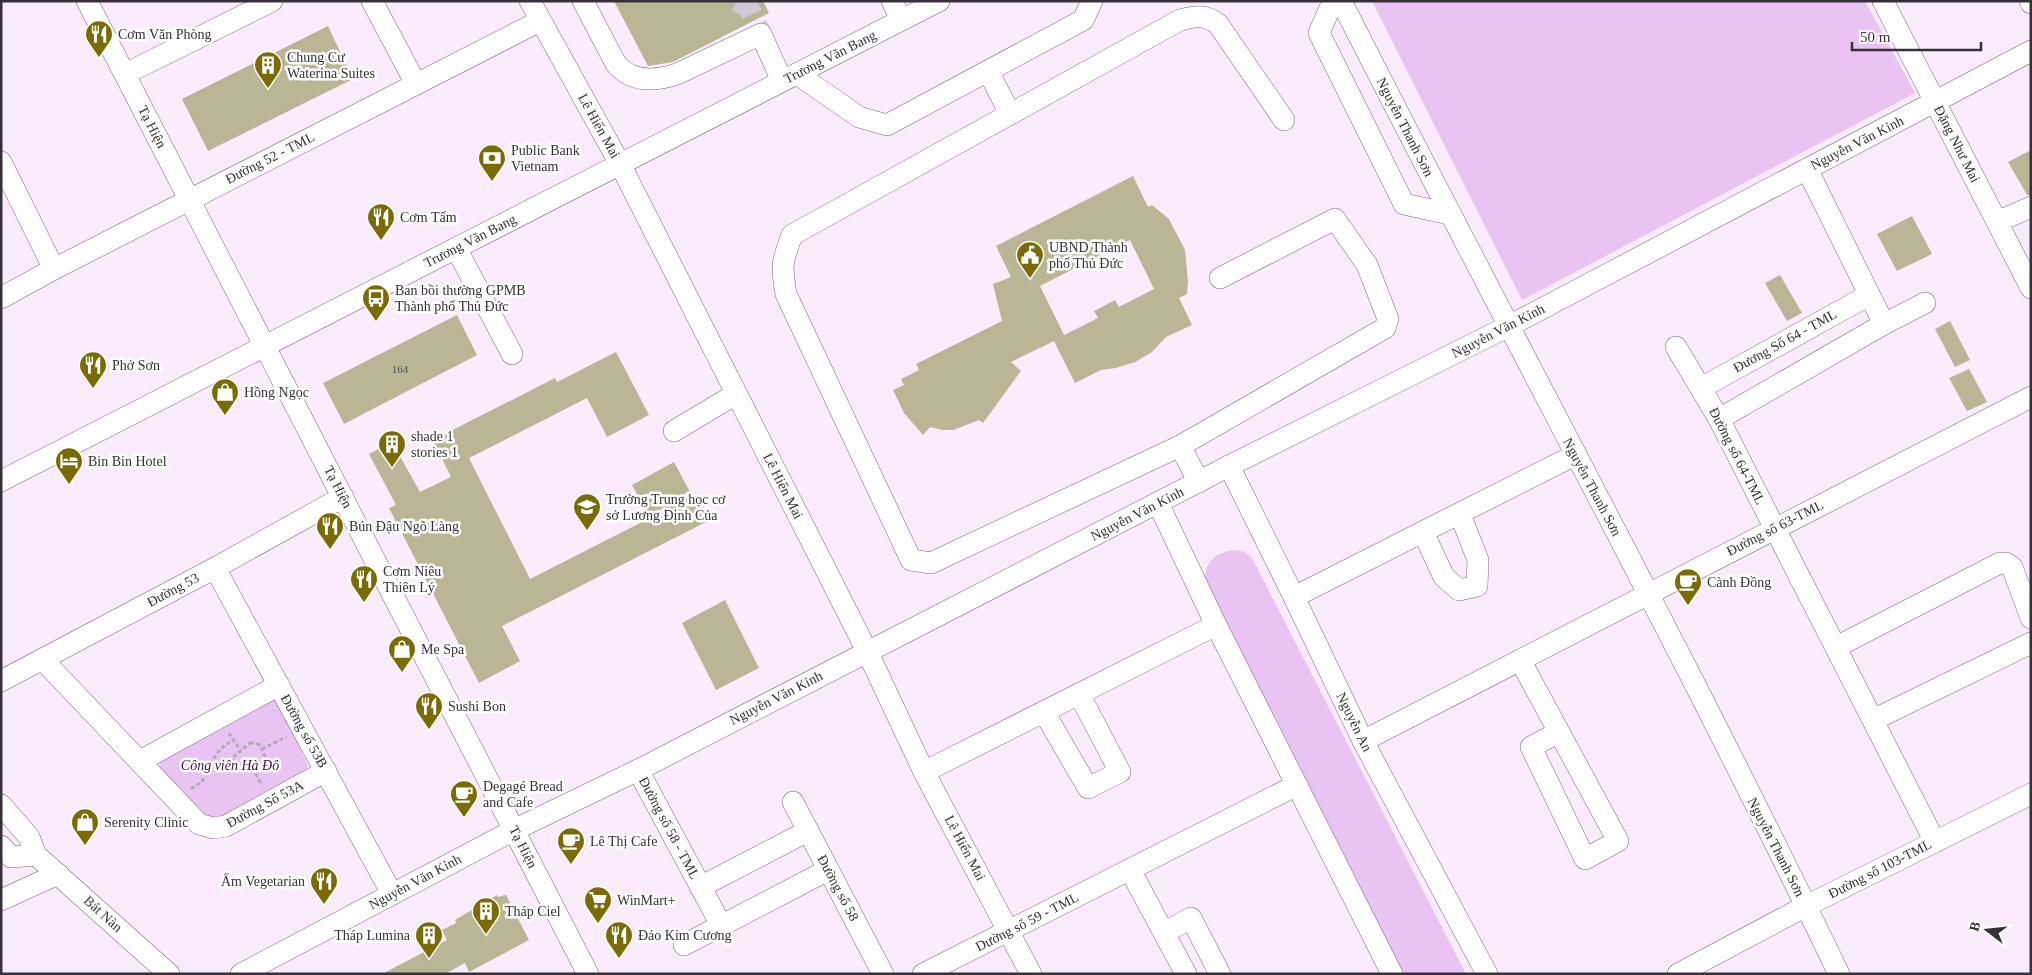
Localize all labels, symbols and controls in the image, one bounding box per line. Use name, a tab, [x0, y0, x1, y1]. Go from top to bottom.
restaurant icon: Cơm Văn Phòng	[84, 19, 114, 58]
scale bar	[1852, 20, 1981, 52]
place label: Cơm Văn Phòng	[118, 27, 212, 42]
street label: Trương Văn Bang	[781, 27, 879, 87]
text: 50 m	[1860, 29, 1891, 45]
building icon: Chung Cư Waterina Suites	[253, 50, 283, 89]
place label: Chung Cư Waterina Suites	[287, 50, 375, 81]
street label: Nguyễn Thanh Sơn	[1374, 75, 1436, 179]
street label: Lê Hiến Mai	[575, 91, 623, 161]
street label: Tạ Hiện	[135, 103, 169, 151]
street label: Đặng Như Mai	[1931, 103, 1983, 185]
street label: Nguyễn Văn Kỉnh	[1808, 113, 1906, 173]
street label: Đường 52 - TML	[223, 129, 317, 187]
bank icon: Public Bank Vietnam	[477, 143, 507, 182]
place label: Public Bank Vietnam	[511, 143, 580, 174]
restaurant icon: Cơm Tấm	[366, 202, 396, 241]
place label: Cơm Tấm	[400, 210, 457, 225]
street label: Trương Văn Bang	[421, 211, 519, 271]
public building icon: UBND Thành phố Thủ Đức	[1015, 240, 1045, 279]
place label: UBND Thành phố Thủ Đức	[1049, 240, 1128, 271]
bus stop icon: Ban bồi thường GPMB Thành phố Thủ Đức	[361, 283, 391, 322]
place label: Ban bồi thường GPMB Thành phố Thủ Đức	[395, 283, 526, 314]
street label: Nguyễn Văn Kỉnh	[1449, 301, 1547, 361]
street label: Đương Số 64 - TML	[1731, 306, 1839, 376]
restaurant icon: Phở Sơn	[78, 350, 108, 389]
place label: Phở Sơn	[112, 358, 160, 373]
house number: 164	[392, 363, 409, 375]
shop icon: Hồng Ngọc	[210, 377, 240, 416]
place label: Hồng Ngọc	[244, 385, 309, 400]
street label: Đường số 64-TML	[1706, 405, 1768, 507]
building icon: shade 1 stories 1	[377, 429, 407, 468]
place label: shade 1 stories 1	[411, 429, 458, 460]
street label: Nguyễn Thanh Sơn	[1560, 435, 1624, 539]
hotel icon: Bin Bin Hotel	[54, 446, 84, 485]
street label: Lê Hiến Mai	[760, 451, 806, 521]
place label: Bin Bin Hotel	[88, 454, 167, 469]
street label: Tạ Hiện	[321, 463, 355, 511]
street label: Nguyễn Văn Kỉnh	[1088, 484, 1186, 544]
school or university icon: Trường Trung học cơ sở Lương Định Của	[572, 492, 602, 531]
place label: Trường Trung học cơ sở Lương Định Của	[606, 492, 726, 523]
street label: Đường số 63-TML	[1724, 497, 1826, 559]
restaurant icon: Bún Đậu Ngõ Làng	[315, 511, 345, 550]
place label: Bún Đậu Ngõ Làng	[349, 519, 459, 534]
restaurant icon: Cơm Niêu Thiên Lý	[349, 564, 379, 603]
place label: Cơm Niêu Thiên Lý	[383, 564, 441, 595]
cafe icon: Cành Đồng	[1673, 567, 1703, 606]
street label: Đường 53	[144, 570, 202, 610]
place label: Cành Đồng	[1707, 575, 1771, 590]
shop icon: Me Spa	[387, 634, 417, 673]
place label: Me Spa	[421, 642, 465, 657]
street label: Nguyễn Văn Kỉnh	[727, 668, 825, 728]
street label: Nguyễn An	[1333, 690, 1375, 754]
restaurant icon: Sushi Bon	[414, 691, 444, 730]
street label: Đường số 53B	[278, 692, 330, 770]
place label: Sushi Bon	[448, 699, 506, 714]
park label: Công viên Hà Đô	[181, 758, 279, 773]
street label: Đường số 58 - TML	[636, 774, 702, 882]
street label: Đường Số 53A	[224, 777, 307, 831]
cafe icon: Degagé Bread and Cafe	[449, 779, 479, 818]
place label: Degagé Bread and Cafe	[483, 779, 563, 810]
street label: Nguyễn Thanh Sơn	[1745, 795, 1807, 899]
shop icon: Serenity Clinic	[70, 807, 100, 846]
street label: Lê Hiến Mai	[942, 813, 988, 883]
place label: Serenity Clinic	[104, 815, 188, 830]
street label: Tạ Hiện	[506, 823, 540, 871]
cafe icon: Lê Thị Cafe	[556, 826, 586, 865]
place label: Lê Thị Cafe	[590, 834, 657, 849]
street label: Đường số 103-TML	[1826, 836, 1934, 902]
street label: Nguyễn Văn Kỉnh	[366, 851, 464, 913]
street label: Đường số 58	[814, 852, 862, 924]
restaurant icon: Ấm Vegetarian	[309, 866, 339, 905]
place label: Ấm Vegetarian	[221, 873, 305, 889]
supermarket icon: WinMart+	[583, 885, 613, 924]
street label: Dường số 59 - TML	[973, 890, 1081, 954]
street label: Bát Nàn	[81, 893, 125, 935]
place label: WinMart+	[617, 893, 676, 908]
building icon: Tháp Ciel	[471, 896, 501, 935]
place label: Tháp Ciel	[505, 904, 561, 919]
north arrow	[1962, 905, 2012, 955]
building icon: Tháp Lumina	[414, 920, 444, 959]
restaurant icon: Đảo Kim Cương	[604, 920, 634, 959]
text: B	[1966, 920, 1983, 933]
place label: Tháp Lumina	[334, 928, 411, 943]
place label: Đảo Kim Cương	[638, 928, 732, 943]

